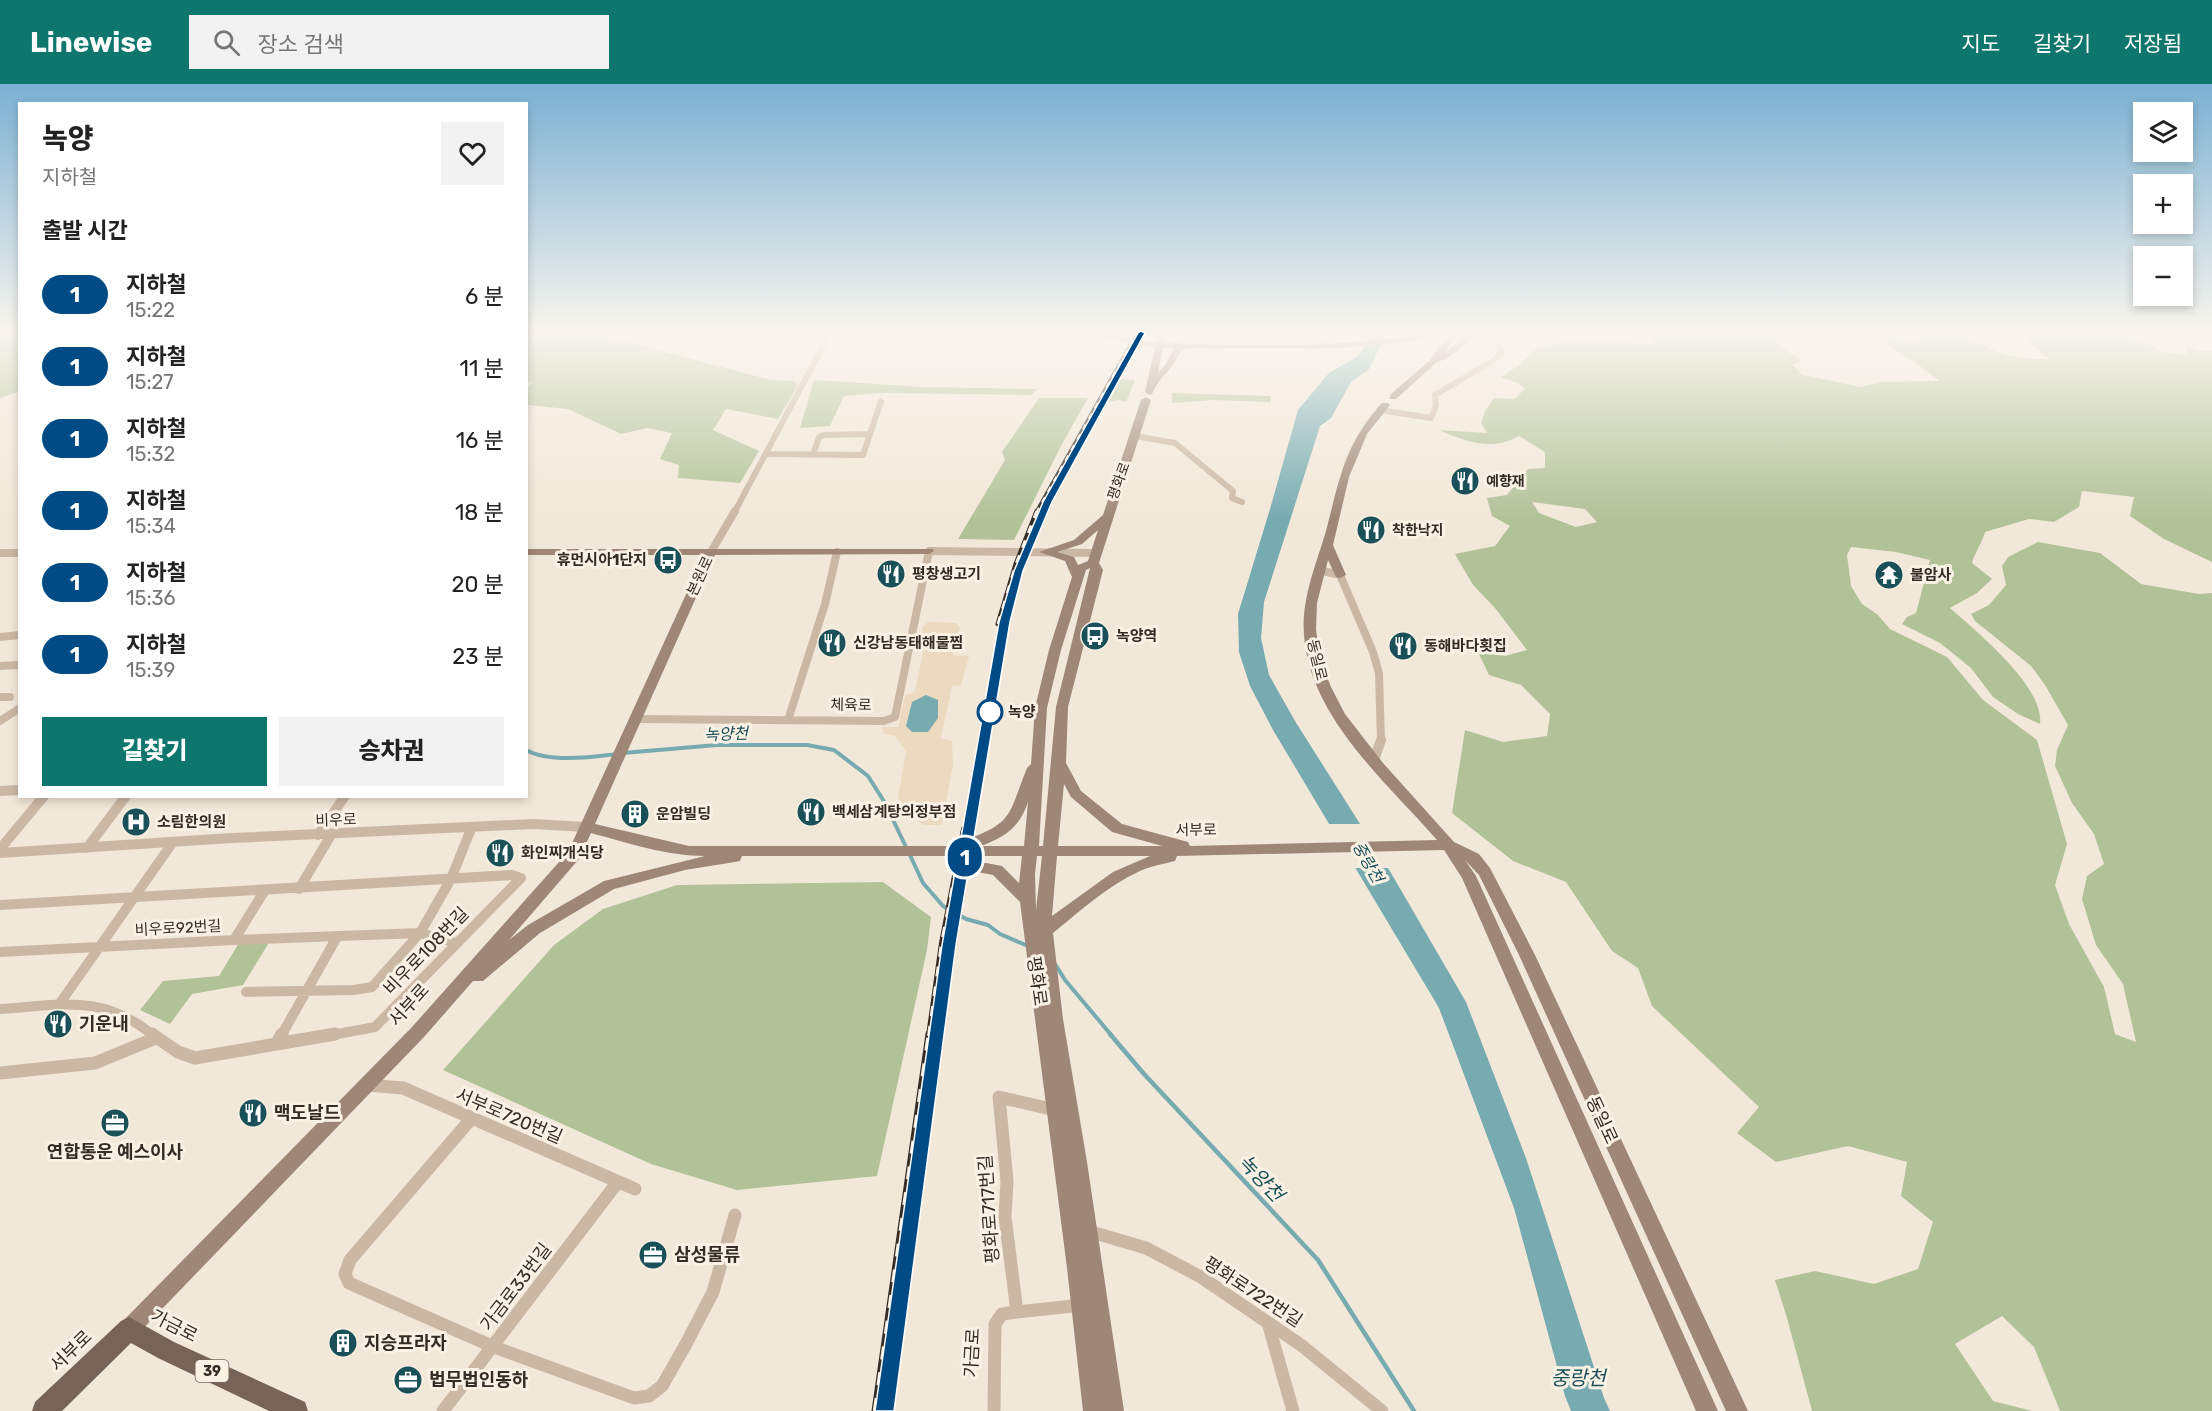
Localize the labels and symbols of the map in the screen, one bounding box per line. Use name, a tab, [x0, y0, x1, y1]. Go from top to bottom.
street label: 평화로	[1104, 460, 1134, 502]
restaurant icon: 예향재	[1449, 465, 1481, 497]
place label: 예향재	[1486, 473, 1525, 490]
restaurant icon: 착한낙지	[1355, 514, 1387, 546]
place label: 착한낙지	[1392, 522, 1444, 539]
bus stop icon: 휴먼시아1단지	[652, 544, 684, 576]
place label: 휴먼시아1단지	[557, 551, 647, 569]
street label: 본원로	[683, 553, 717, 599]
restaurant icon: 평창생고기	[875, 558, 907, 590]
temple icon: 불암사	[1873, 559, 1905, 591]
place label: 평창생고기	[912, 565, 981, 583]
place label: 불암사	[1910, 566, 1952, 584]
bus stop icon: 녹양역	[1079, 620, 1111, 652]
restaurant icon: 신강남동태해물찜	[816, 627, 848, 659]
place label: 녹양역	[1116, 627, 1157, 645]
restaurant icon: 동해바다횟집	[1387, 630, 1419, 662]
place label: 신강남동태해물찜	[853, 634, 963, 652]
place label: 동해바다횟집	[1424, 637, 1507, 655]
street label: 동일로	[1303, 638, 1331, 682]
street label: 체육로	[830, 696, 872, 714]
marker: 녹양	[977, 699, 1003, 725]
place label: 녹양	[1008, 703, 1036, 721]
water label: 녹양천	[704, 724, 751, 744]
restaurant icon: 백세삼계탕의정부점	[795, 796, 827, 828]
building icon: 운암빌딩	[619, 798, 651, 830]
place label: 백세삼계탕의정부점	[832, 803, 956, 821]
place label: 운암빌딩	[656, 805, 711, 823]
hospital icon: 소림한의원	[120, 806, 152, 838]
street label: 비우로	[315, 810, 357, 830]
place label: 소림한의원	[157, 813, 226, 831]
street label: 서부로	[1175, 821, 1217, 839]
restaurant icon: 화인찌개식당	[484, 837, 516, 869]
line badge: 1	[946, 838, 984, 876]
water label: 중랑천	[1349, 838, 1388, 888]
place label: 화인찌개식당	[521, 844, 604, 862]
street label: 비우로108번길	[379, 903, 473, 999]
street label: 비우로92번길	[134, 917, 222, 939]
street label: 평화로	[1023, 955, 1051, 1007]
street label: 서부로	[384, 979, 434, 1031]
restaurant icon: 기운내	[42, 1008, 74, 1040]
place label: 기운내	[79, 1013, 129, 1035]
street label: 서부로720번길	[452, 1084, 566, 1148]
street label: 동일로	[1582, 1093, 1622, 1147]
restaurant icon: 맥도날드	[237, 1097, 269, 1129]
place label: 맥도날드	[274, 1102, 340, 1124]
office icon: 연합통운 예스이사	[99, 1107, 131, 1139]
place label: 연합통운 예스이사	[47, 1141, 184, 1163]
water label: 녹양천	[1233, 1150, 1290, 1208]
street label: 평화로717번길	[974, 1154, 1004, 1264]
street label: 가금로33번길	[476, 1239, 556, 1335]
office icon: 삼성물류	[637, 1239, 669, 1271]
place label: 삼성물류	[674, 1244, 740, 1266]
street label: 평화로722번길	[1200, 1252, 1306, 1332]
street label: 가금로	[147, 1305, 201, 1347]
street label: 서부로	[45, 1326, 97, 1376]
building icon: 지승프라자	[327, 1327, 359, 1359]
street label: 가금로	[960, 1328, 984, 1378]
place label: 지승프라자	[364, 1332, 447, 1354]
road number: 39	[196, 1360, 228, 1382]
office icon: 법무법인동하	[392, 1364, 424, 1396]
water label: 중랑천	[1550, 1366, 1608, 1390]
place label: 법무법인동하	[429, 1369, 529, 1391]

